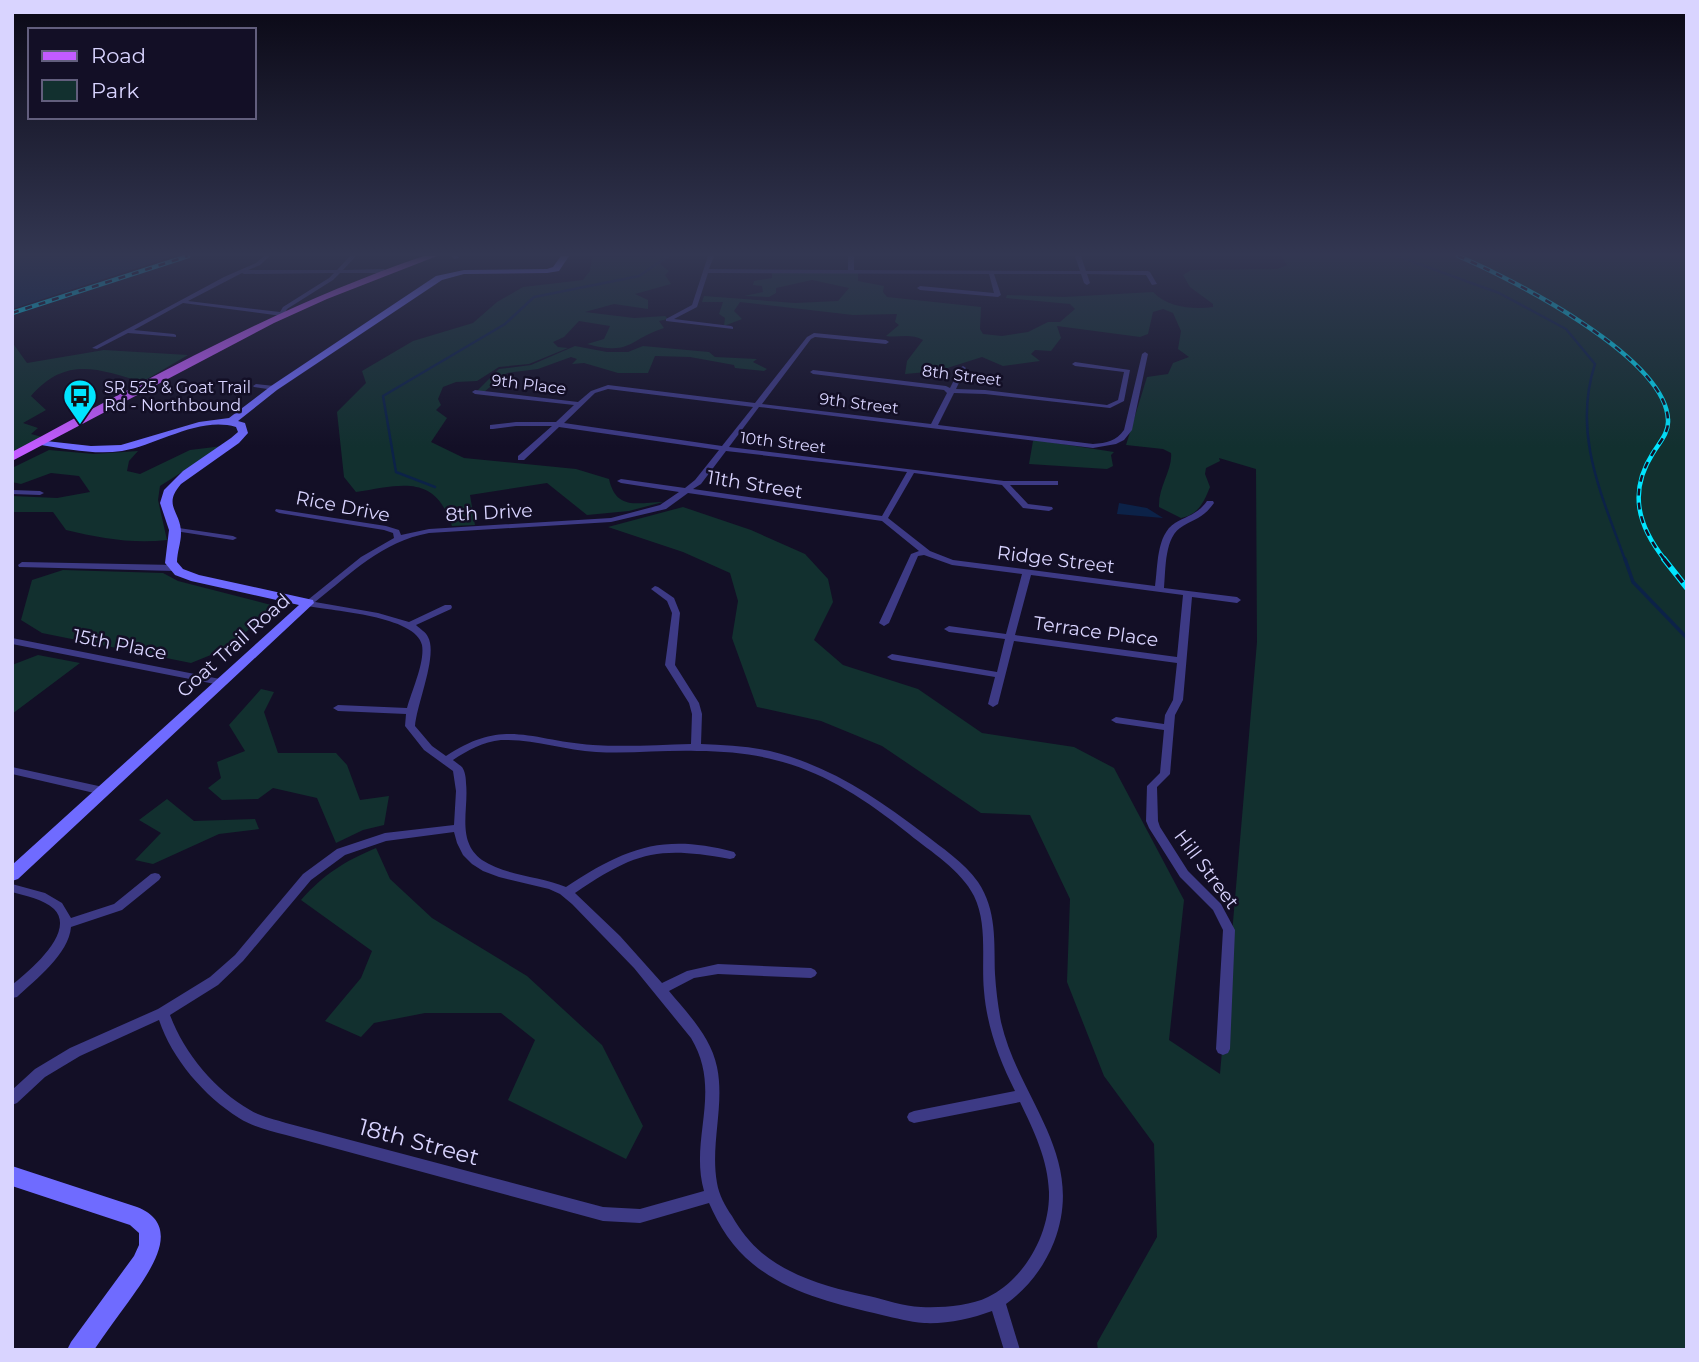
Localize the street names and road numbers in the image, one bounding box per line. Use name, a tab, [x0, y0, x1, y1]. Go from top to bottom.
street label: 8th Street	[921, 361, 1003, 390]
street label: 9th Place	[490, 370, 567, 399]
street label: 9th Street	[818, 389, 900, 418]
street label: 10th Street	[739, 428, 827, 457]
street label: 11th Street	[705, 466, 805, 503]
street label: Rice Drive	[294, 486, 392, 527]
street label: 8th Drive	[445, 499, 533, 526]
street label: Ridge Street	[996, 541, 1116, 578]
street label: Goat Trail Road	[172, 589, 295, 702]
street label: Terrace Place	[1032, 611, 1160, 652]
street label: 15th Place	[71, 624, 169, 665]
street label: Hill Street	[1169, 825, 1244, 914]
street label: 18th Street	[356, 1113, 482, 1171]

